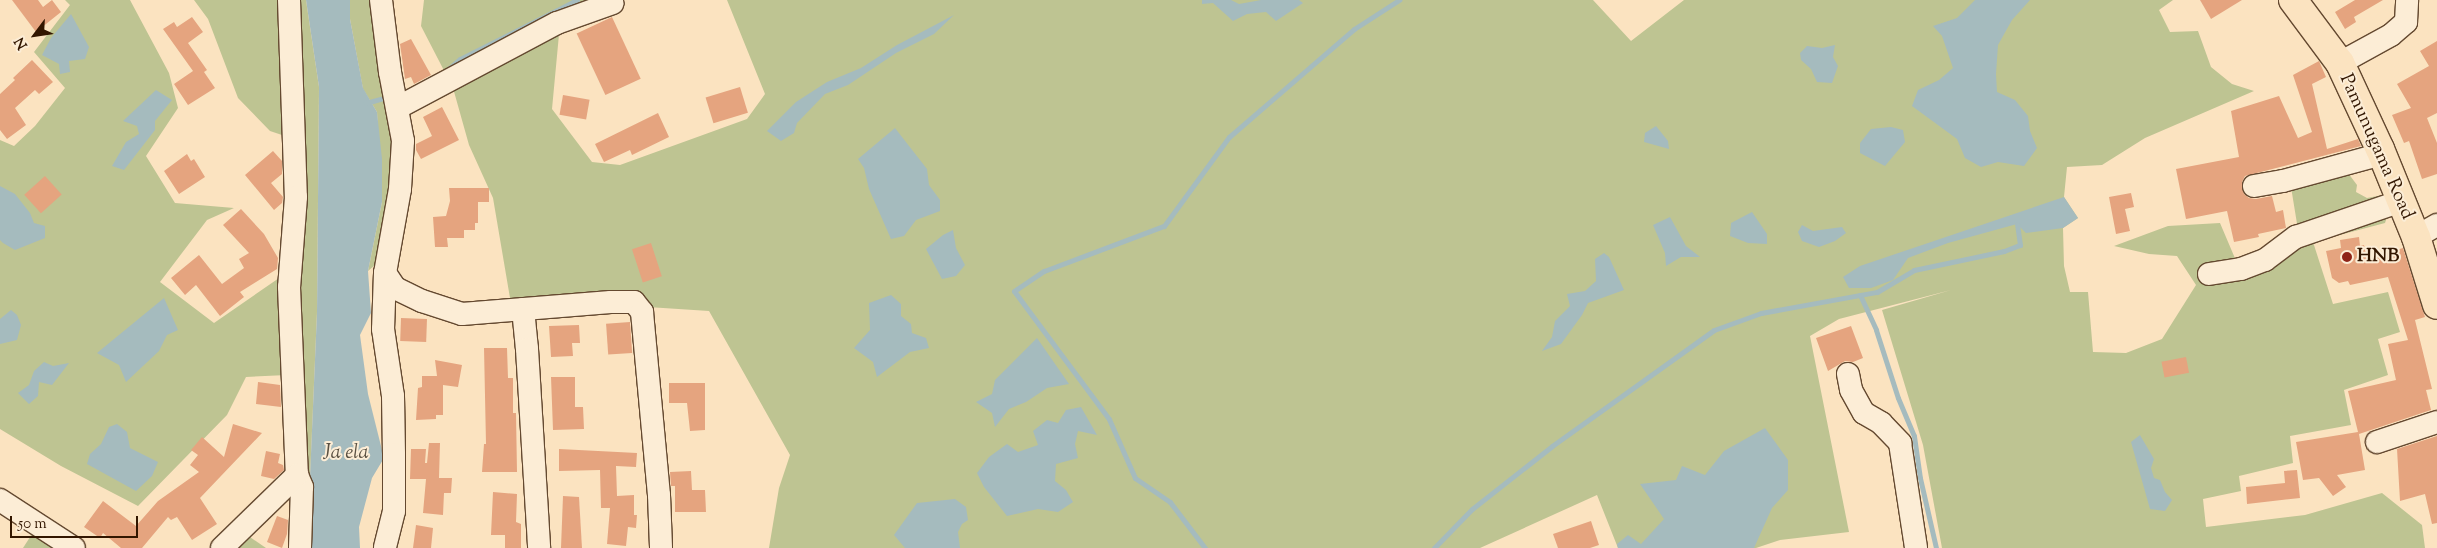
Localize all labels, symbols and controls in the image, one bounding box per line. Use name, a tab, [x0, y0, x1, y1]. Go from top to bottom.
north arrow	[10, 10, 60, 60]
text: N	[11, 33, 34, 53]
street label: Pamunugama Road	[2334, 71, 2418, 223]
place label: HNB	[2357, 246, 2399, 268]
marker: HNB	[2341, 251, 2353, 263]
water label: Ja ela	[323, 441, 369, 465]
scale bar	[12, 506, 140, 538]
text: 50 m	[18, 514, 47, 535]

